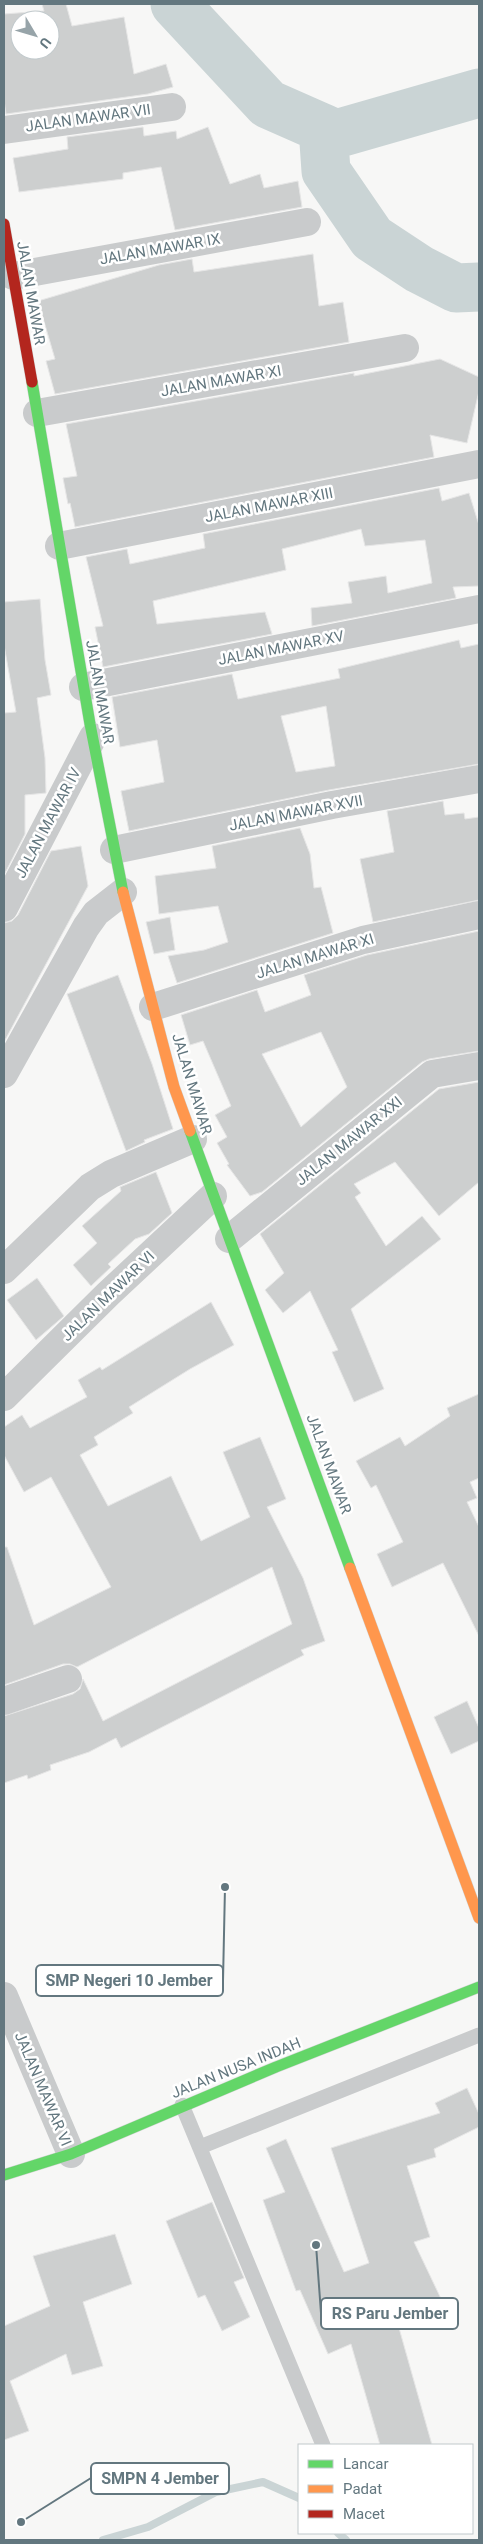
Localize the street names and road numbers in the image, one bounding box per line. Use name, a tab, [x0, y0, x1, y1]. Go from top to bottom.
street label: JALAN MAWAR VII	[24, 100, 152, 136]
street label: JALAN MAWAR IX	[98, 229, 222, 268]
street label: JALAN MAWAR	[13, 240, 49, 346]
street label: JALAN MAWAR XI	[159, 362, 283, 400]
street label: JALAN MAWAR XIII	[203, 484, 335, 526]
street label: JALAN MAWAR XV	[217, 627, 346, 669]
street label: JALAN MAWAR	[82, 639, 118, 745]
street label: JALAN MAWAR IV	[11, 764, 85, 881]
street label: JALAN MAWAR XVII	[228, 791, 364, 835]
street label: JALAN MAWAR XI	[254, 930, 376, 982]
street label: JALAN MAWAR	[168, 1031, 216, 1137]
street label: JALAN MAWAR XXI	[292, 1093, 406, 1189]
street label: JALAN MAWAR VI	[58, 1247, 158, 1345]
street label: JALAN MAWAR	[303, 1412, 355, 1516]
street label: JALAN MAWAR VI	[11, 2029, 75, 2149]
street label: JALAN NUSA INDAH	[169, 2034, 303, 2102]

